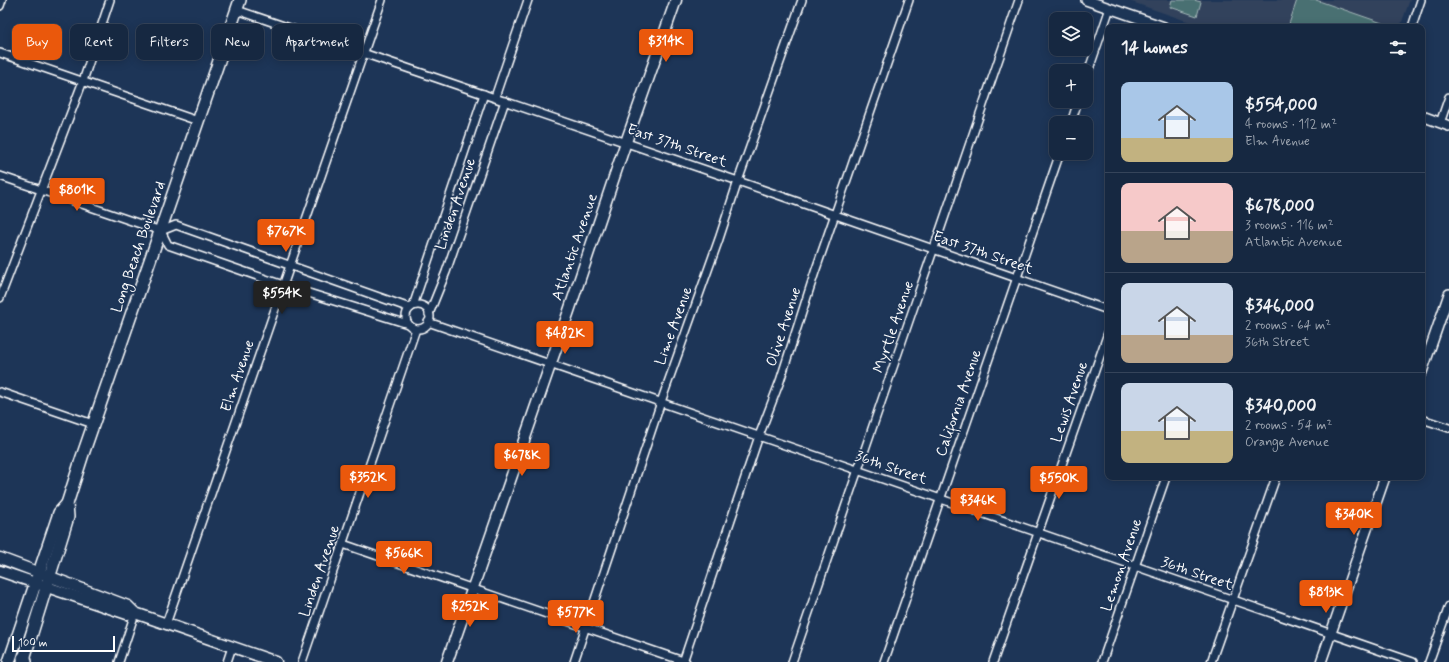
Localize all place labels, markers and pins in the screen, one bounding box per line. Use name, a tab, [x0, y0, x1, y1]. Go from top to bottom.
pin: $314K	[638, 29, 694, 63]
pin: $801K	[49, 178, 105, 212]
pin: $767K	[258, 219, 314, 253]
pin: $554K	[254, 281, 310, 315]
pin: $482K	[537, 321, 593, 355]
pin: $678K	[494, 443, 550, 477]
pin: $352K	[340, 465, 396, 499]
pin: $550K	[1031, 466, 1087, 500]
pin: $346K	[950, 488, 1006, 522]
pin: $340K	[1326, 502, 1382, 536]
pin: $566K	[376, 541, 432, 575]
pin: $813K	[1298, 580, 1354, 614]
pin: $252K	[442, 594, 498, 628]
pin: $577K	[548, 600, 604, 634]

